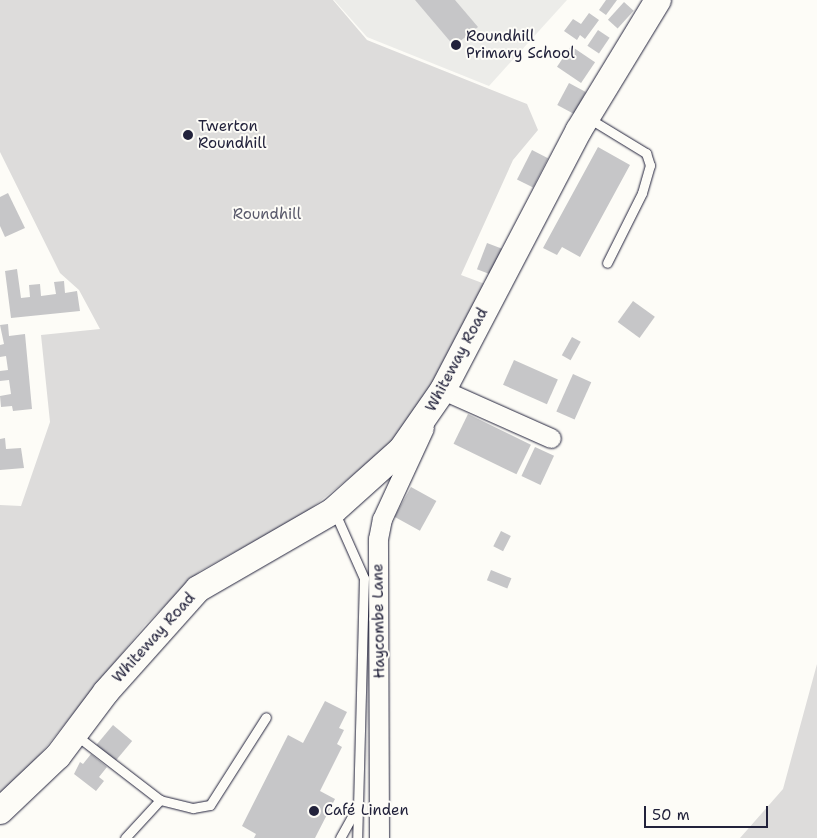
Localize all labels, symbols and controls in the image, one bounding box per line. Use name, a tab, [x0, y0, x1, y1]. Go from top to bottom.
place label: Roundhill Primary School	[466, 27, 575, 62]
marker: Roundhill Primary School	[450, 39, 462, 51]
place label: Twerton Roundhill	[198, 117, 267, 152]
marker: Twerton Roundhill	[182, 129, 194, 141]
park label: Roundhill	[233, 206, 301, 224]
street label: Whiteway Road	[422, 305, 492, 415]
street label: Haycombe Lane	[369, 563, 389, 679]
street label: Whiteway Road	[109, 589, 199, 687]
scale bar	[647, 796, 771, 828]
place label: Café Linden	[324, 802, 409, 820]
marker: Café Linden	[308, 805, 320, 817]
text: 50 m	[652, 805, 690, 825]

